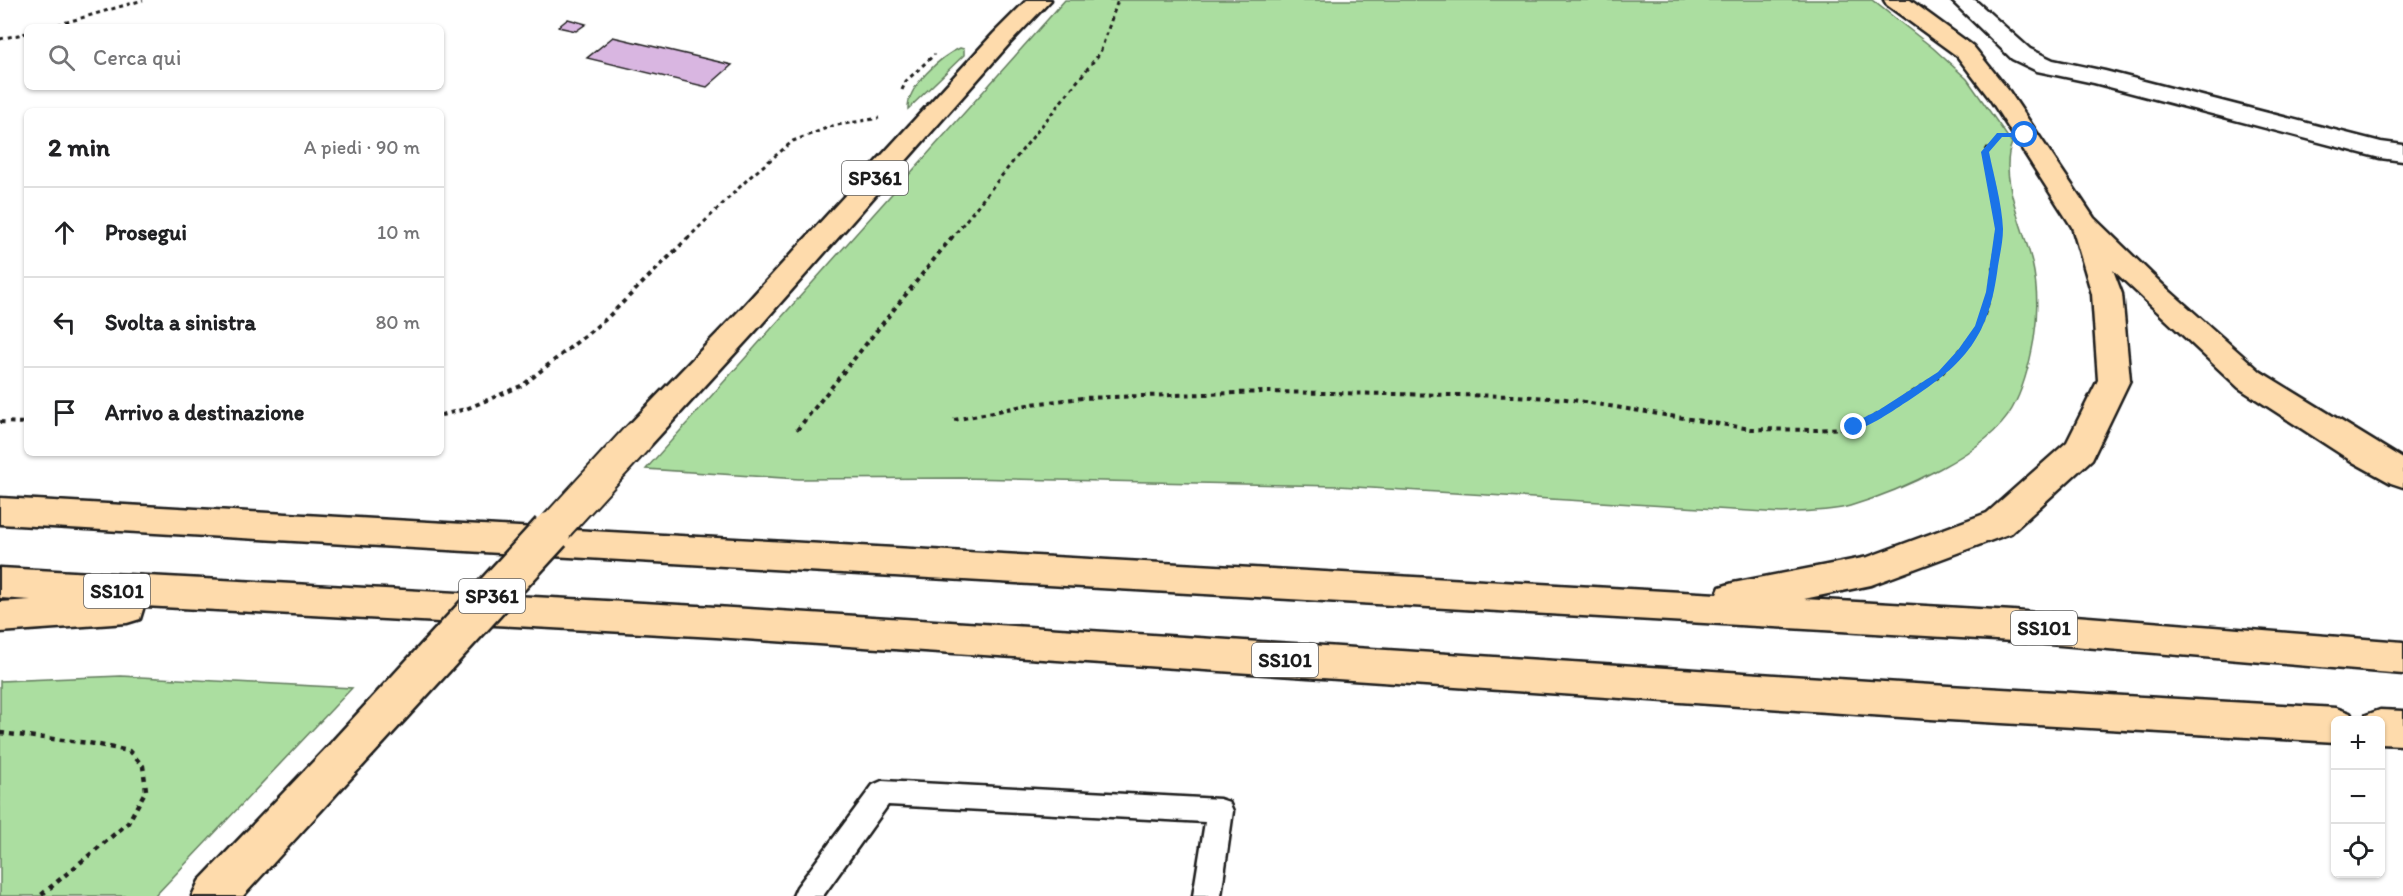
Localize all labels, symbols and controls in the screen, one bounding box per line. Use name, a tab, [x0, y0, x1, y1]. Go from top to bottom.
search box	[24, 24, 444, 90]
icon: search	[45, 41, 78, 74]
text: Cerca qui	[93, 44, 181, 71]
route start	[2011, 121, 2037, 147]
text: 2 min	[48, 131, 110, 163]
text: A piedi · 90 m	[304, 135, 420, 159]
road number: SP361	[842, 161, 908, 195]
icon: ahead	[48, 216, 81, 249]
text: Prosegui	[105, 219, 187, 246]
text: 10 m	[377, 220, 420, 244]
icon: left	[48, 306, 81, 339]
text: Svolta a sinistra	[105, 309, 256, 336]
text: 80 m	[375, 310, 420, 334]
icon: arrive	[48, 396, 81, 429]
text: Arrivo a destinazione	[105, 399, 304, 426]
route end	[1840, 413, 1866, 439]
road number: SS101	[84, 574, 150, 608]
road number: SP361	[459, 579, 525, 613]
road number: SS101	[2011, 611, 2077, 645]
road number: SS101	[1252, 643, 1318, 677]
map controls	[2331, 716, 2385, 878]
button: +	[2331, 716, 2385, 770]
button: −	[2331, 770, 2385, 824]
button: locate	[2331, 824, 2385, 878]

